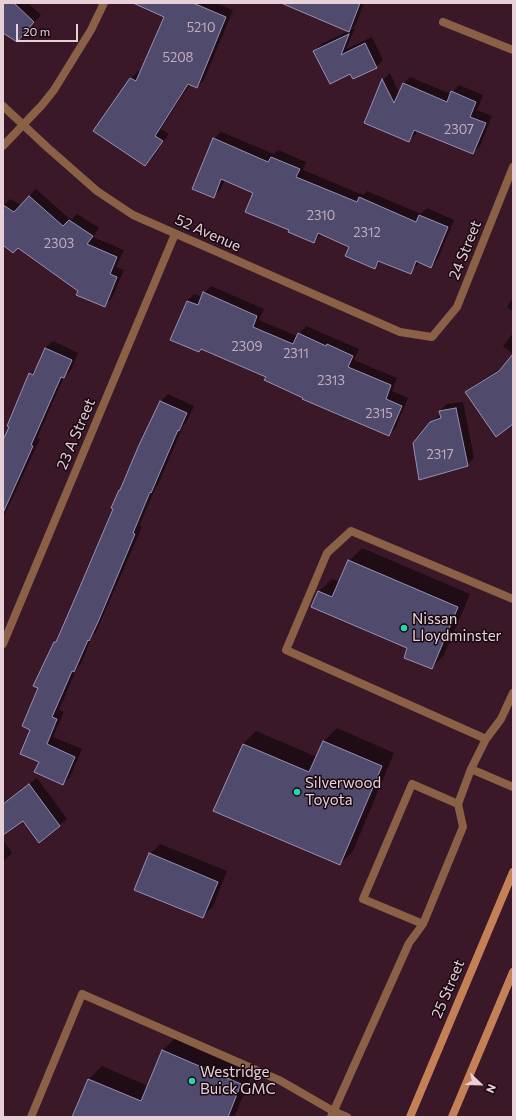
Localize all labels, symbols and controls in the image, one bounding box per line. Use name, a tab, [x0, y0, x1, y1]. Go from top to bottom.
scale bar	[18, 16, 80, 42]
house number: 5210	[187, 20, 215, 36]
text: 20 m	[23, 24, 50, 38]
house number: 5208	[162, 50, 194, 66]
house number: 2307	[444, 122, 474, 138]
house number: 2310	[307, 208, 335, 224]
street label: 52 Avenue	[172, 211, 244, 255]
street label: 24 Street	[445, 218, 485, 282]
house number: 2312	[353, 225, 381, 241]
house number: 2303	[44, 236, 74, 252]
house number: 2309	[232, 339, 262, 355]
house number: 2311	[283, 346, 309, 362]
house number: 2313	[317, 373, 345, 389]
street label: 23 A Street	[53, 396, 99, 472]
house number: 2315	[365, 406, 393, 422]
house number: 2317	[426, 447, 454, 463]
place label: Nissan Lloydminster	[412, 610, 502, 645]
marker: Nissan Lloydminster	[399, 623, 409, 633]
place label: Silverwood Toyota	[305, 774, 381, 809]
marker: Silverwood Toyota	[292, 787, 302, 797]
street label: 25 Street	[428, 957, 468, 1021]
place label: Westridge Buick GMC	[200, 1063, 276, 1098]
north arrow	[460, 1064, 500, 1104]
marker: Westridge Buick GMC	[187, 1076, 197, 1086]
text: N	[484, 1083, 499, 1095]

